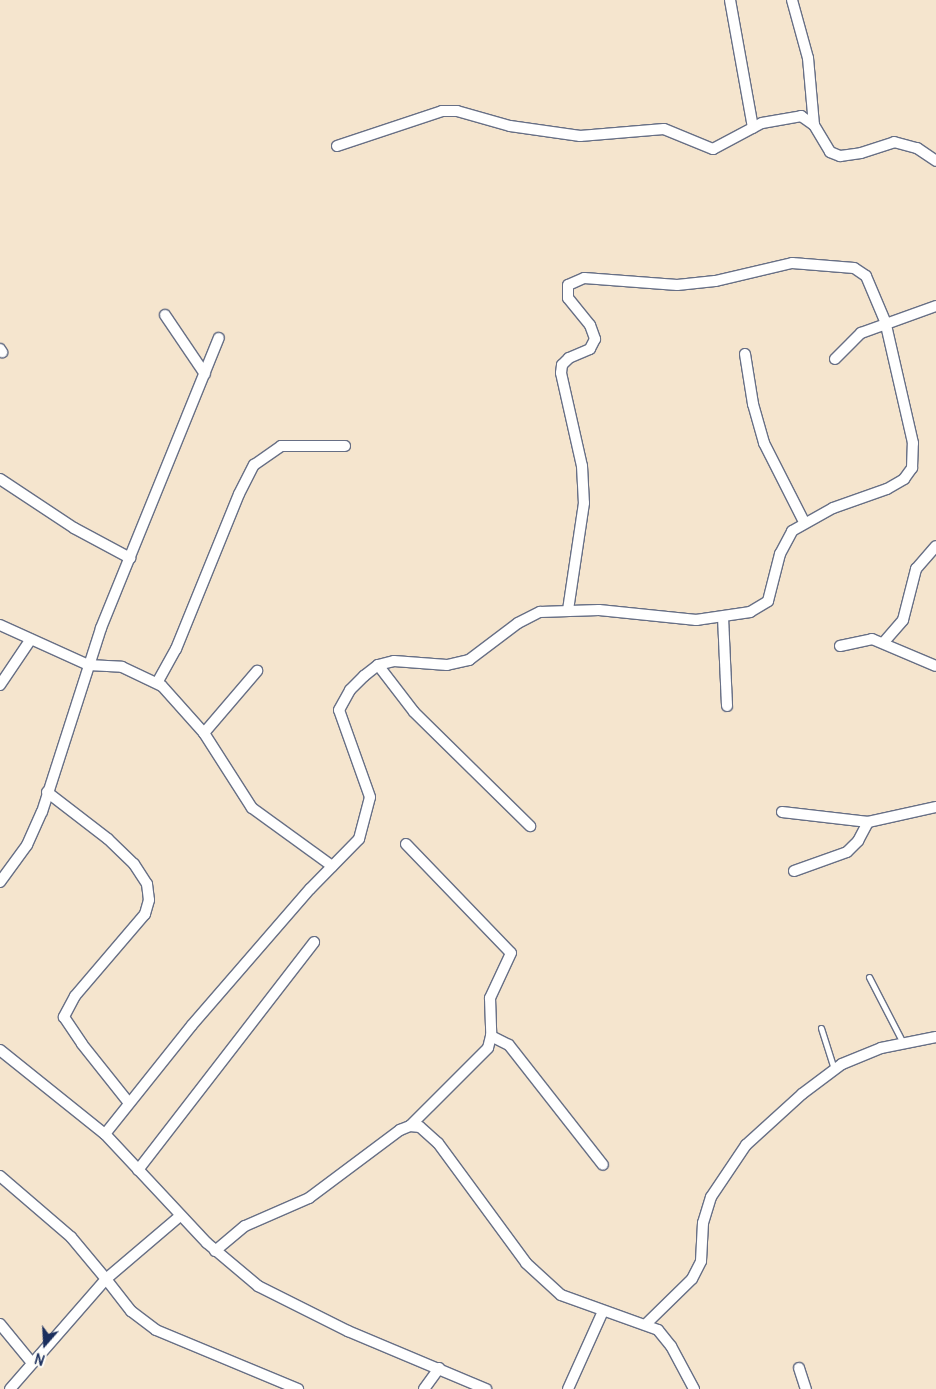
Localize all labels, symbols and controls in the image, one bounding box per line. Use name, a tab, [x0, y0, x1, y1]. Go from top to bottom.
north arrow	[20, 1319, 70, 1369]
text: N	[33, 1349, 47, 1368]

